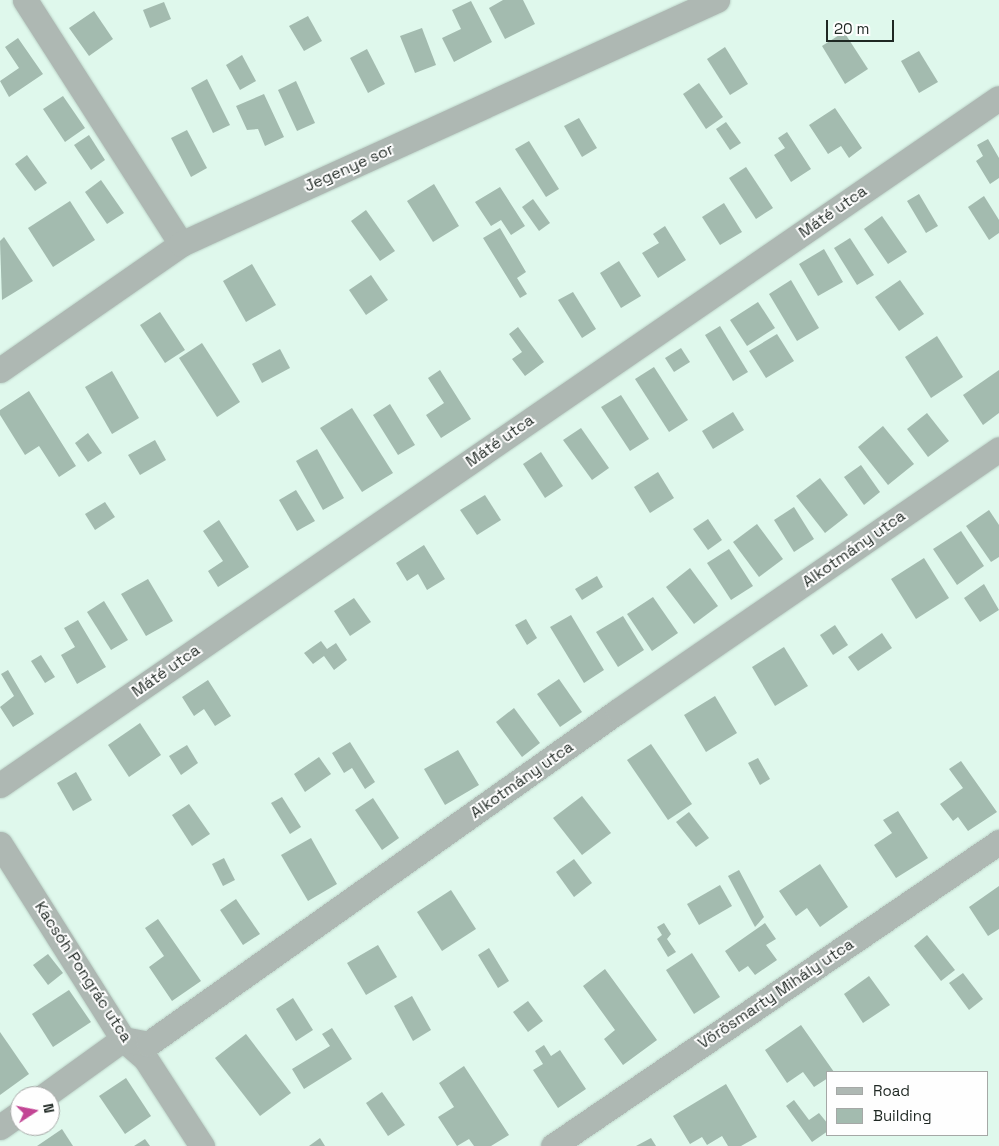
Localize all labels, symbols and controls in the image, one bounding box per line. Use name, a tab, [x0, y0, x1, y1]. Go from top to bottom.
scale bar	[829, 10, 896, 42]
text: 20 m	[834, 19, 869, 38]
street label: Jegenye sor	[301, 140, 397, 196]
street label: Máté utca	[795, 182, 871, 242]
street label: Máté utca	[462, 411, 538, 471]
street label: Alkotmány utca	[799, 506, 909, 592]
street label: Máté utca	[128, 641, 204, 701]
street label: Alkotmány utca	[467, 737, 577, 823]
street label: Kacsóh Pongrác utca	[30, 898, 136, 1046]
street label: Vörösmarty Mihály utca	[694, 935, 858, 1053]
legend	[826, 1071, 989, 1136]
text: Road	[873, 1081, 910, 1100]
north arrow	[10, 1086, 60, 1136]
text: N	[39, 1102, 58, 1115]
text: Building	[873, 1106, 932, 1125]

